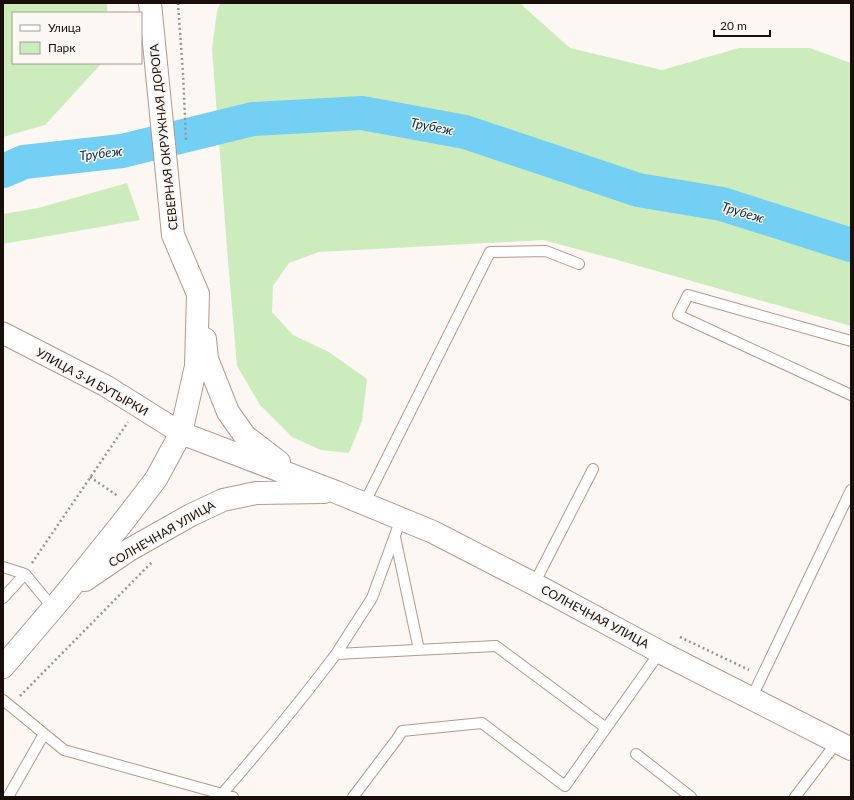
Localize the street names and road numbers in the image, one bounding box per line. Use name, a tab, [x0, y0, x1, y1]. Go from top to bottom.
street label: СЕВЕРНАЯ ОКРУЖНАЯ ДОРОГА	[146, 42, 181, 231]
street label: УЛИЦА 3-И БУТЫРКИ	[33, 344, 151, 419]
street label: СОЛНЕЧНАЯ УЛИЦА	[106, 497, 218, 570]
street label: СОЛНЕЧНАЯ УЛИЦА	[539, 582, 653, 652]

